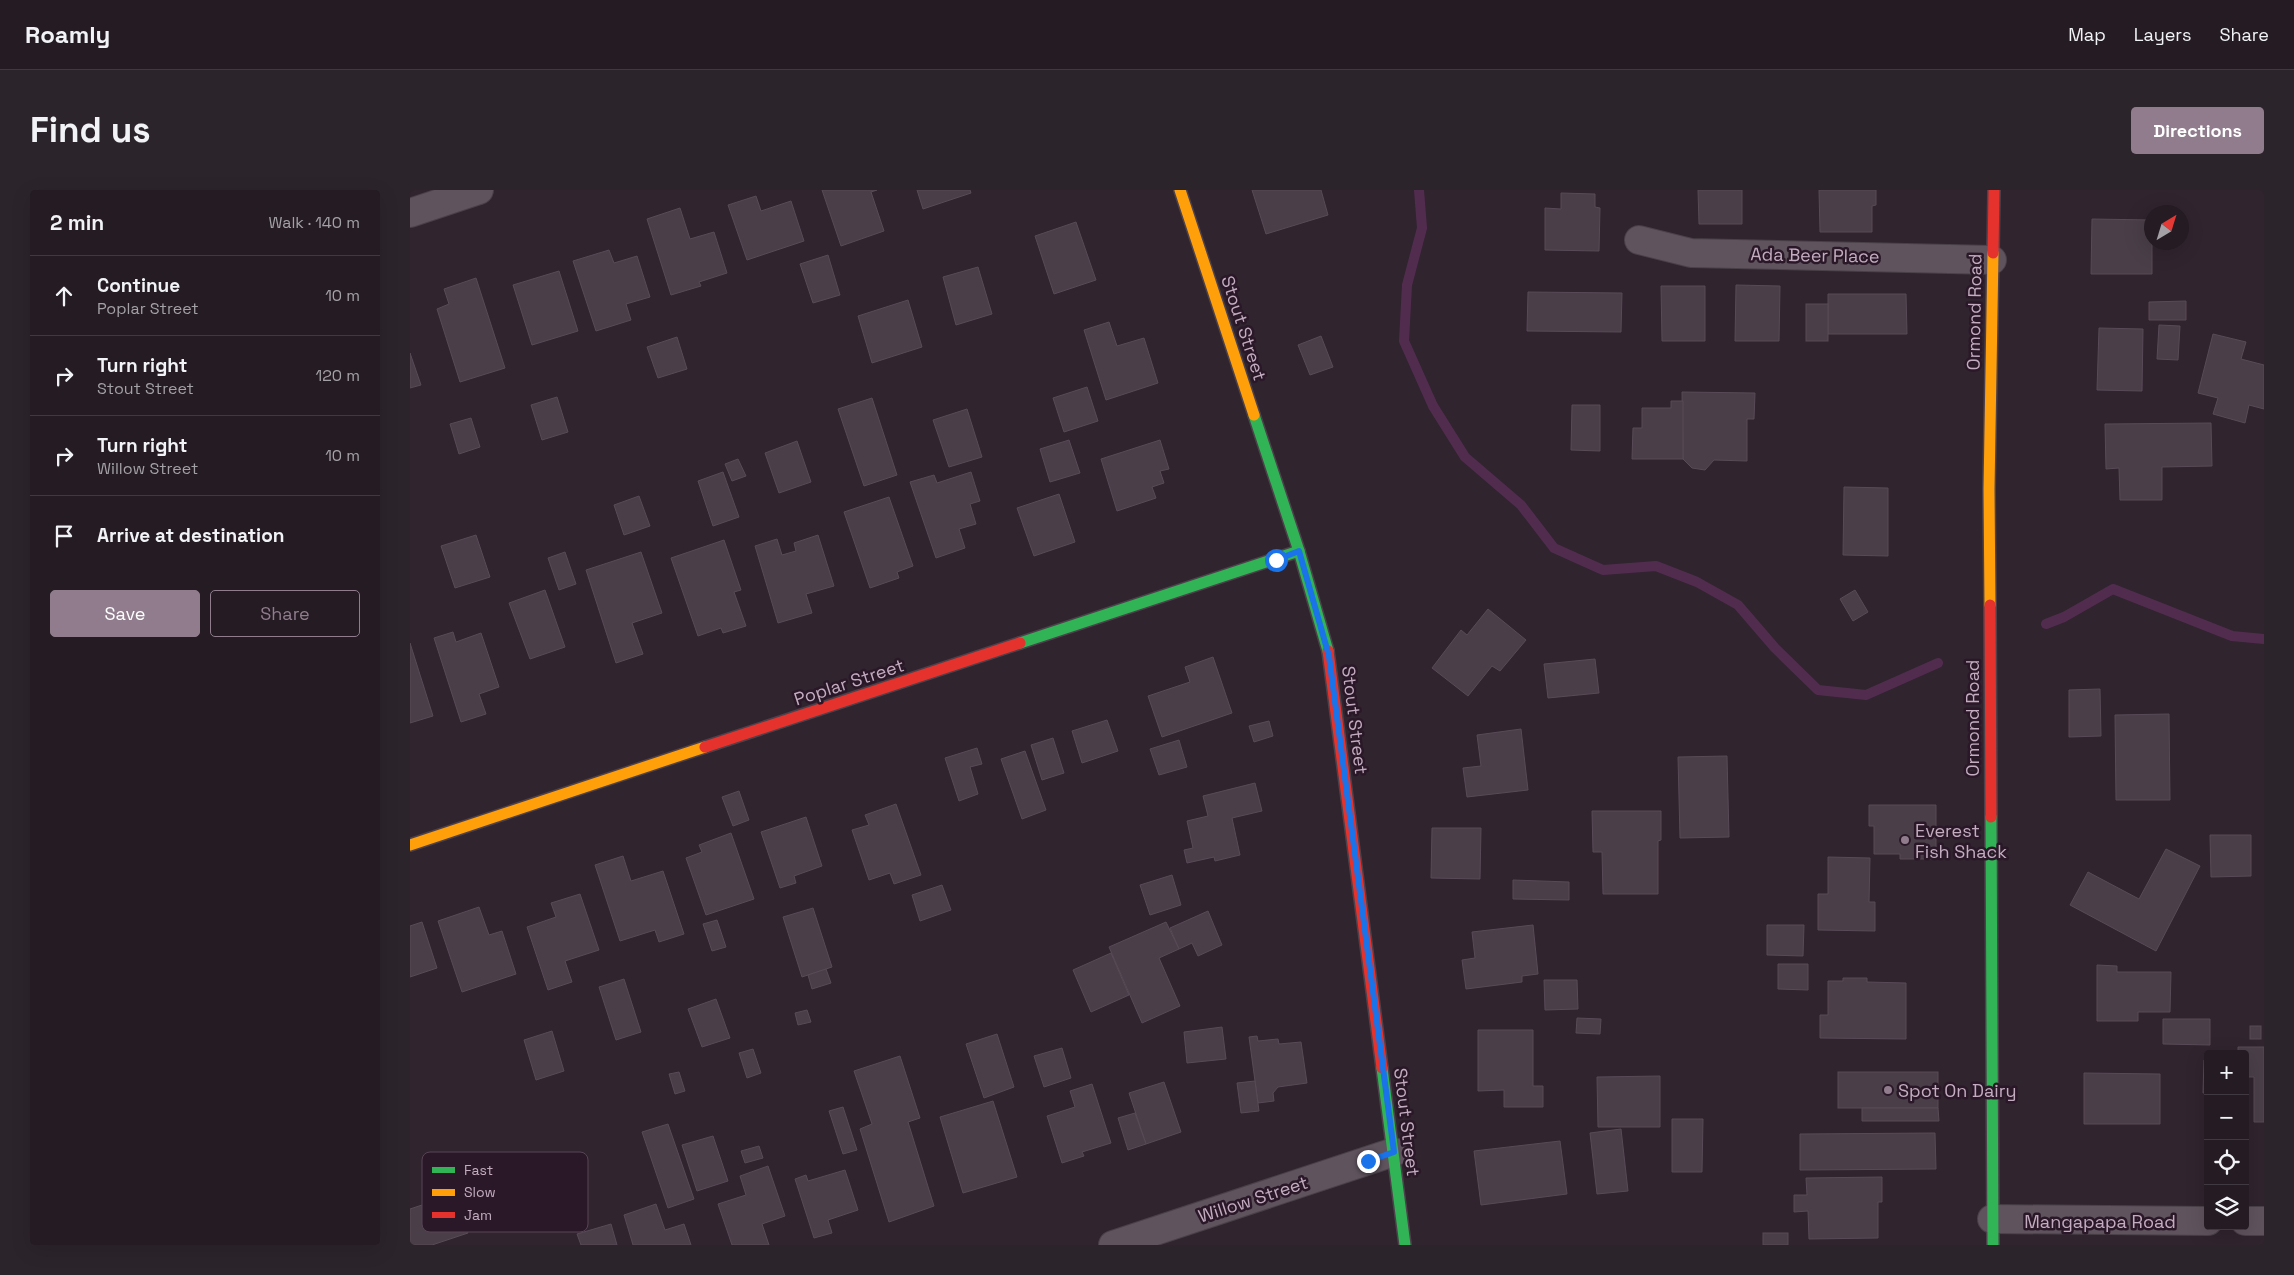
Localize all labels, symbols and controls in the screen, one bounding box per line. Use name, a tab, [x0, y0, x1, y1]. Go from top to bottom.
text: Roamly	[25, 19, 110, 50]
text: Map	[2068, 23, 2106, 46]
text: Layers	[2134, 23, 2191, 46]
text: Share	[2219, 23, 2269, 46]
button: Directions	[2131, 107, 2264, 154]
text: Find us	[30, 108, 151, 152]
north arrow	[2144, 205, 2189, 250]
text: 2 min	[50, 209, 104, 236]
text: Walk · 140 m	[268, 212, 360, 233]
street label: Ada Beer Place	[1750, 242, 1880, 268]
street label: Ormond Road	[1961, 253, 1987, 371]
text: Continue	[97, 273, 180, 298]
street label: Stout Street	[1216, 273, 1272, 383]
icon: ahead	[50, 282, 78, 310]
text: 10 m	[325, 285, 360, 306]
text: Poplar Street	[97, 298, 199, 319]
text: Turn right	[97, 353, 187, 378]
icon: right	[50, 362, 78, 390]
text: 120 m	[316, 365, 360, 386]
text: Stout Street	[97, 378, 194, 399]
text: Turn right	[97, 433, 187, 458]
icon: right	[50, 442, 78, 470]
text: 10 m	[325, 445, 360, 466]
text: Willow Street	[97, 458, 198, 479]
icon: arrive	[50, 522, 78, 550]
text: Arrive at destination	[97, 523, 285, 548]
route start	[1265, 549, 1288, 572]
button: Save	[50, 590, 200, 637]
button: Share	[210, 590, 360, 637]
street label: Poplar Street	[791, 653, 907, 711]
street label: Ormond Road	[1961, 660, 1984, 776]
street label: Stout Street	[1337, 664, 1373, 776]
place label: Everest Fish Shack	[1915, 819, 2007, 863]
marker: Everest Fish Shack	[1899, 834, 1911, 846]
map controls	[2204, 1050, 2249, 1230]
button: +	[2204, 1050, 2249, 1095]
street label: Stout Street	[1389, 1066, 1425, 1178]
place label: Spot On Dairy	[1898, 1079, 2017, 1102]
marker: Spot On Dairy	[1882, 1084, 1894, 1096]
button: −	[2204, 1095, 2249, 1140]
button: locate	[2204, 1140, 2249, 1185]
route end	[1357, 1150, 1380, 1173]
legend	[422, 1152, 588, 1232]
text: Fast	[464, 1161, 493, 1179]
street label: Willow Street	[1195, 1170, 1311, 1228]
text: Slow	[464, 1183, 496, 1201]
button: layers	[2204, 1185, 2249, 1230]
text: Jam	[464, 1206, 492, 1224]
street label: Mangapapa Road	[2024, 1210, 2176, 1233]

